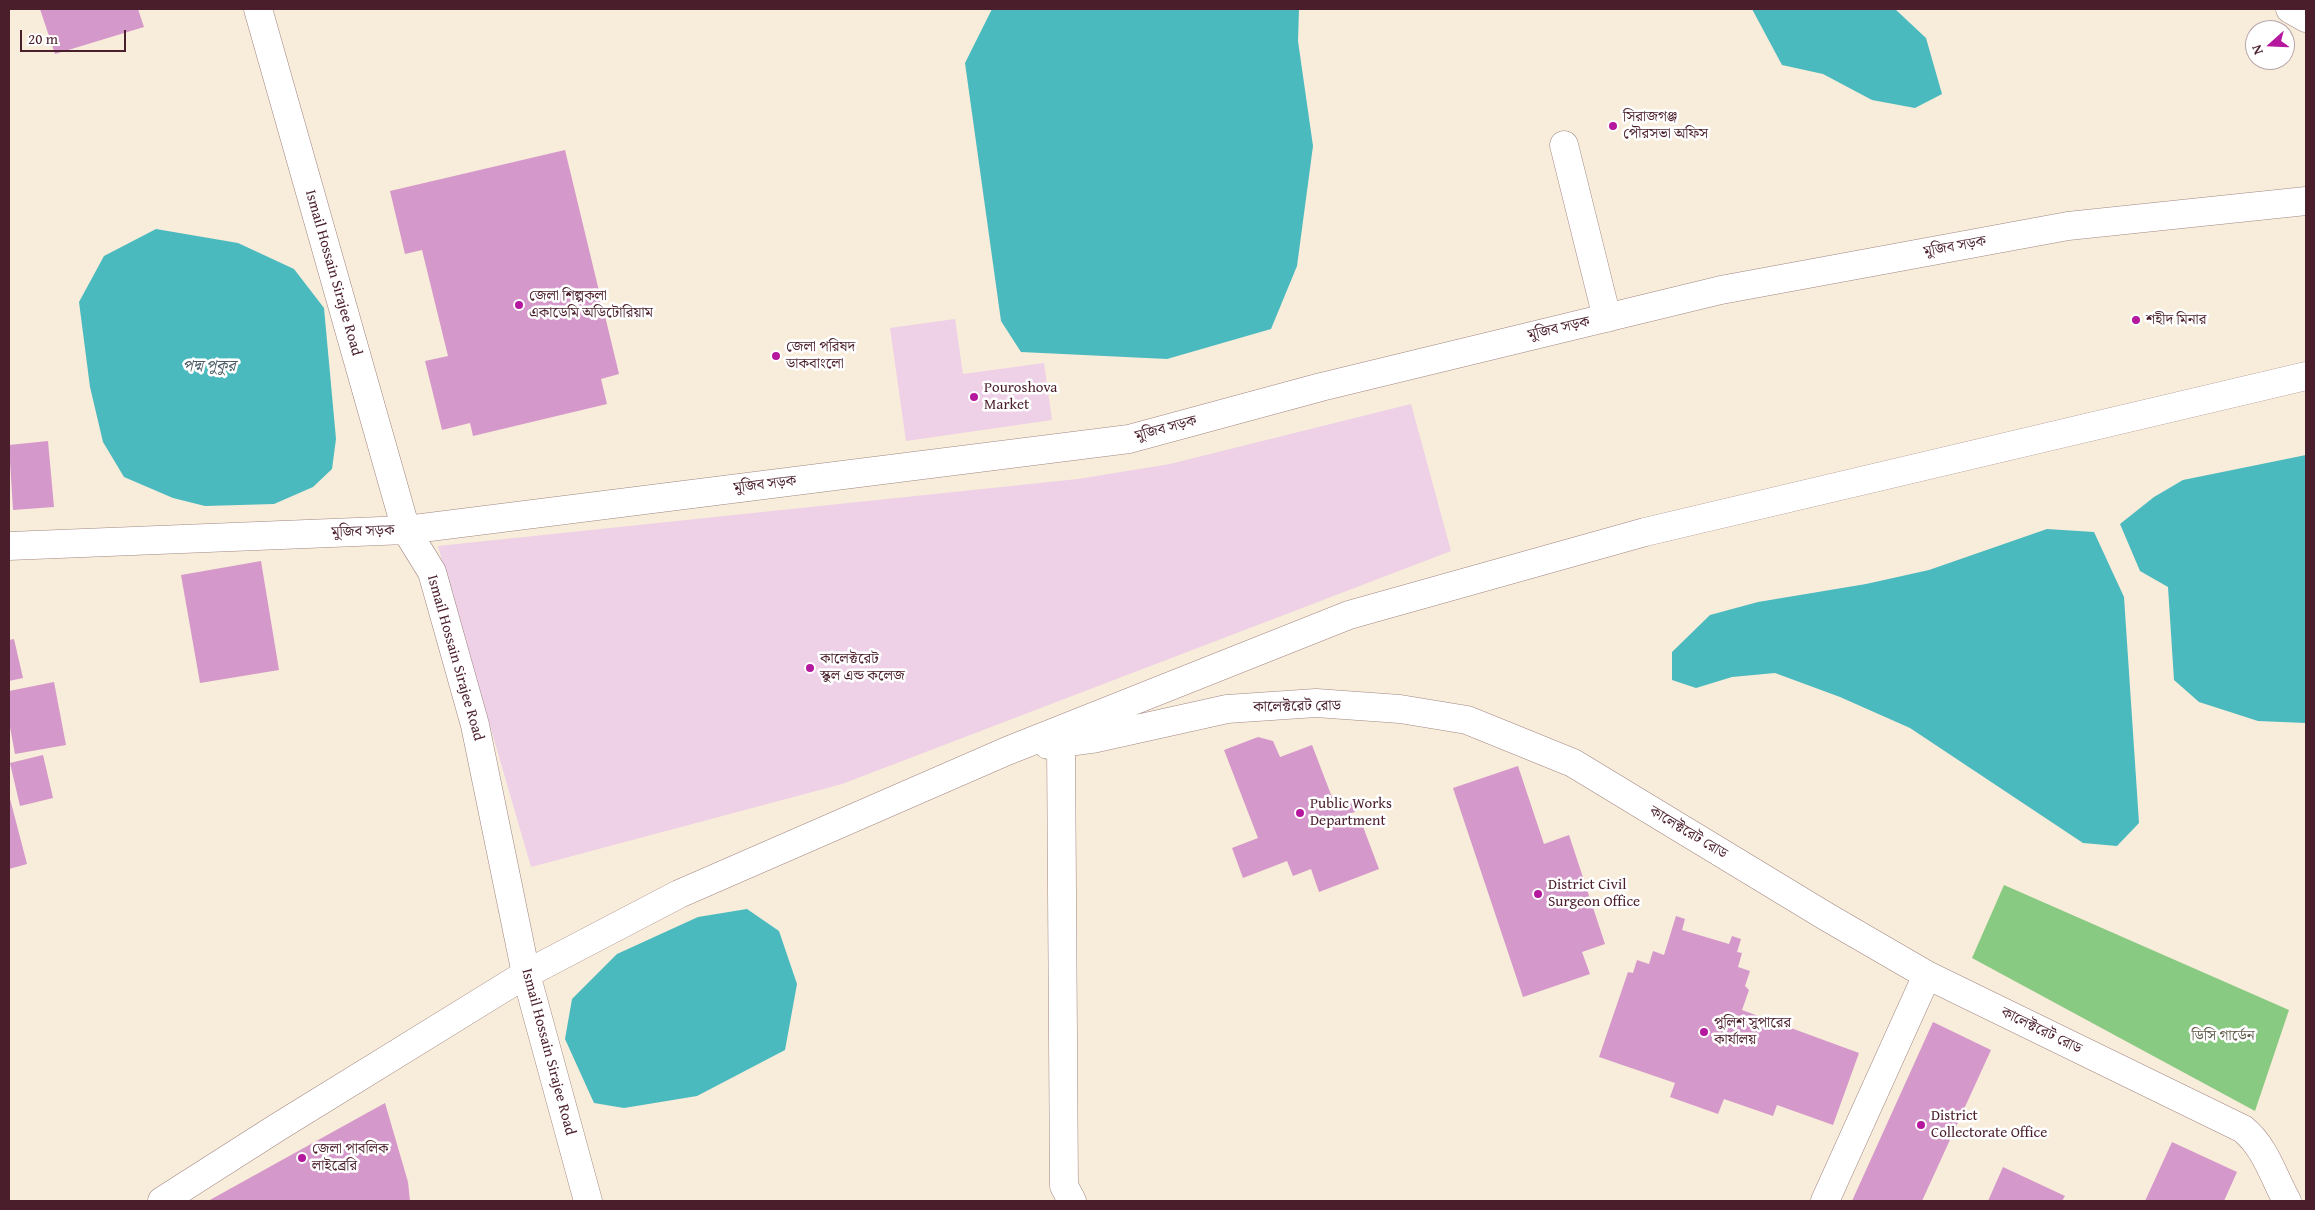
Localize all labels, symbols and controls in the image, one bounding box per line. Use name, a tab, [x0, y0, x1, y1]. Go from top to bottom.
scale bar	[22, 20, 129, 52]
north arrow	[2245, 20, 2295, 70]
text: 20 m	[28, 28, 58, 49]
text: N	[2246, 42, 2268, 58]
place label: সিরাজগঞ্জ পৌরসভা অফিস	[1623, 108, 1708, 143]
marker: সিরাজগঞ্জ পৌরসভা অফিস	[1607, 120, 1619, 132]
street label: Ismail Hossain Sirajee Road	[301, 188, 365, 358]
street label: মুজিব সড়ক	[1922, 233, 1988, 261]
place label: জেলা শিল্পকলা একাডেমি অডিটোরিয়াম	[529, 287, 653, 322]
marker: জেলা শিল্পকলা একাডেমি অডিটোরিয়াম	[513, 299, 525, 311]
place label: শহীদ মিনার	[2146, 311, 2206, 329]
street label: মুজিব সড়ক	[1526, 313, 1592, 345]
marker: শহীদ মিনার	[2130, 314, 2142, 326]
place label: জেলা পরিষদ ডাকবাংলো	[786, 338, 855, 373]
marker: জেলা পরিষদ ডাকবাংলো	[770, 350, 782, 362]
water label: পদ্ম পুকুর	[183, 357, 235, 377]
place label: Pouroshova Market	[984, 379, 1057, 414]
marker: Pouroshova Market	[968, 391, 980, 403]
street label: মুজিব সড়ক	[1133, 412, 1199, 446]
street label: মুজিব সড়ক	[733, 472, 797, 498]
street label: মুজিব সড়ক	[331, 522, 395, 542]
street label: Ismail Hossain Sirajee Road	[423, 573, 487, 743]
place label: কালেক্টরেট স্কুল এন্ড কলেজ	[820, 650, 905, 685]
marker: কালেক্টরেট স্কুল এন্ড কলেজ	[804, 662, 816, 674]
street label: কালেক্টরেট রোড	[1253, 697, 1341, 717]
place label: Public Works Department	[1310, 795, 1392, 830]
street label: কালেক্টরেট রোড	[1646, 803, 1730, 863]
marker: Public Works Department	[1294, 807, 1306, 819]
place label: District Civil Surgeon Office	[1548, 876, 1640, 911]
marker: District Civil Surgeon Office	[1532, 888, 1544, 900]
street label: Ismail Hossain Sirajee Road	[517, 967, 579, 1137]
street label: কালেক্টরেট রোড	[1998, 1004, 2084, 1058]
place label: পুলিশ সুপারের কার্যালয়	[1714, 1014, 1791, 1049]
marker: পুলিশ সুপারের কার্যালয়	[1698, 1026, 1710, 1038]
park label: ডিসি গার্ডেন	[2191, 1027, 2255, 1045]
place label: District Collectorate Office	[1931, 1107, 2047, 1142]
marker: District Collectorate Office	[1915, 1119, 1927, 1131]
place label: জেলা পাবলিক লাইব্রেরি	[312, 1140, 389, 1175]
marker: জেলা পাবলিক লাইব্রেরি	[296, 1152, 308, 1164]

